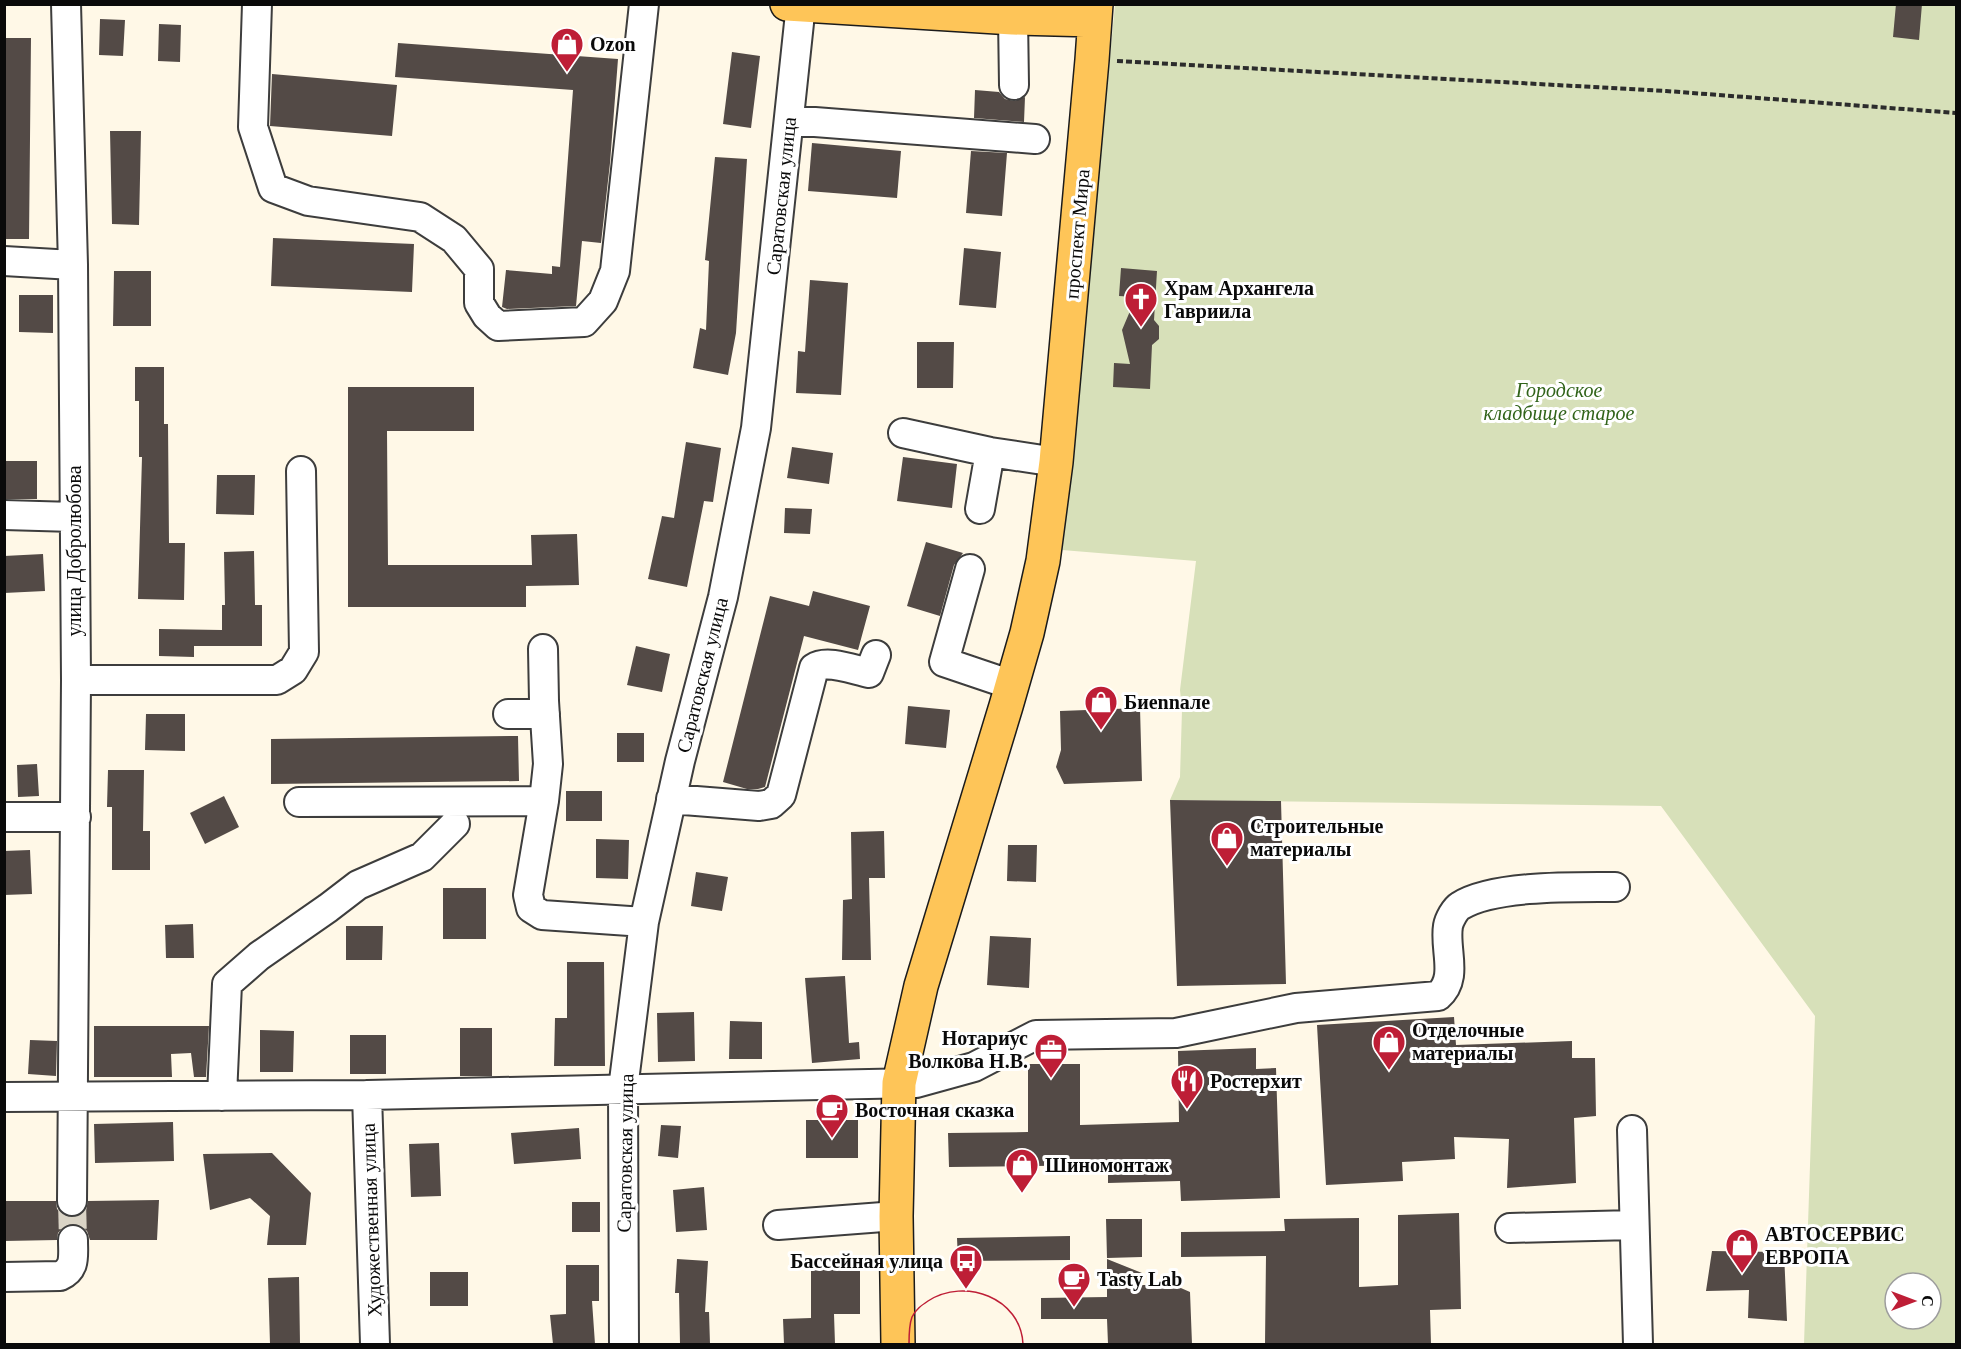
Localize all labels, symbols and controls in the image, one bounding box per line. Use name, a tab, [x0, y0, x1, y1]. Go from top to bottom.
shop icon: Ozon	[549, 26, 585, 73]
place label: Ozon	[590, 33, 636, 55]
street label: Саратовская улица	[762, 116, 801, 276]
street label: проспект Мира	[1060, 168, 1095, 300]
place label: Храм Архангела Гавриила	[1164, 277, 1314, 323]
church icon: Храм Архангела Гавриила	[1123, 281, 1159, 328]
park label: Городское кладбище старое	[1484, 379, 1635, 425]
street label: улица Добролюбова	[63, 465, 86, 637]
street label: Саратовская улица	[672, 595, 733, 755]
shop icon: Биеnnале	[1083, 684, 1119, 731]
place label: Биеnnале	[1124, 691, 1210, 713]
place label: Строительные материалы	[1250, 815, 1384, 861]
shop icon: Строительные материалы	[1209, 820, 1245, 867]
place label: Отделочные материалы	[1412, 1019, 1524, 1065]
shop icon: Отделочные материалы	[1371, 1024, 1407, 1071]
place label: Нотариус Волкова Н.В.	[908, 1027, 1028, 1072]
office icon: Нотариус Волкова Н.В.	[1033, 1032, 1069, 1079]
restaurant icon: Ростерхит	[1169, 1063, 1205, 1110]
place label: Ростерхит	[1210, 1070, 1302, 1093]
street label: Саратовская улица	[613, 1073, 638, 1233]
cafe icon: Восточная сказка	[814, 1092, 850, 1139]
place label: Восточная сказка	[855, 1099, 1014, 1121]
street label: Художественная улица	[357, 1123, 386, 1317]
shop icon: Шиномонтаж	[1004, 1147, 1040, 1194]
place label: Шиномонтаж	[1045, 1154, 1170, 1176]
place label: АВТОСЕРВИС ЕВРОПА	[1765, 1223, 1905, 1268]
shop icon: АВТОСЕРВИС ЕВРОПА	[1724, 1227, 1760, 1274]
bus stop icon: Бассейная улица	[948, 1243, 984, 1290]
place label: Бассейная улица	[790, 1250, 943, 1273]
cafe icon: Tasty Lab	[1056, 1261, 1092, 1308]
place label: Tasty Lab	[1097, 1268, 1182, 1291]
north arrow	[1883, 1271, 1943, 1331]
text: С	[1919, 1295, 1936, 1307]

